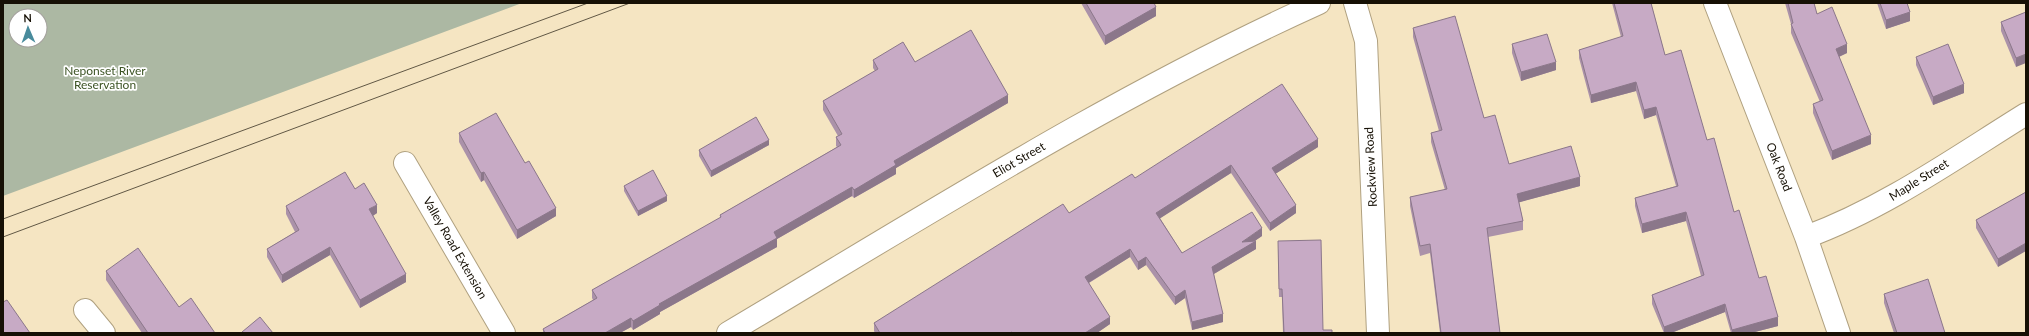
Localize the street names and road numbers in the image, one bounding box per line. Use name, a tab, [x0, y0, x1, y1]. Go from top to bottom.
street label: Rockview Road	[1361, 127, 1380, 207]
street label: Eliot Street	[990, 138, 1048, 181]
street label: Oak Road	[1763, 140, 1796, 193]
street label: Maple Street	[1886, 155, 1952, 204]
street label: Valley Road Extension	[420, 194, 491, 302]

